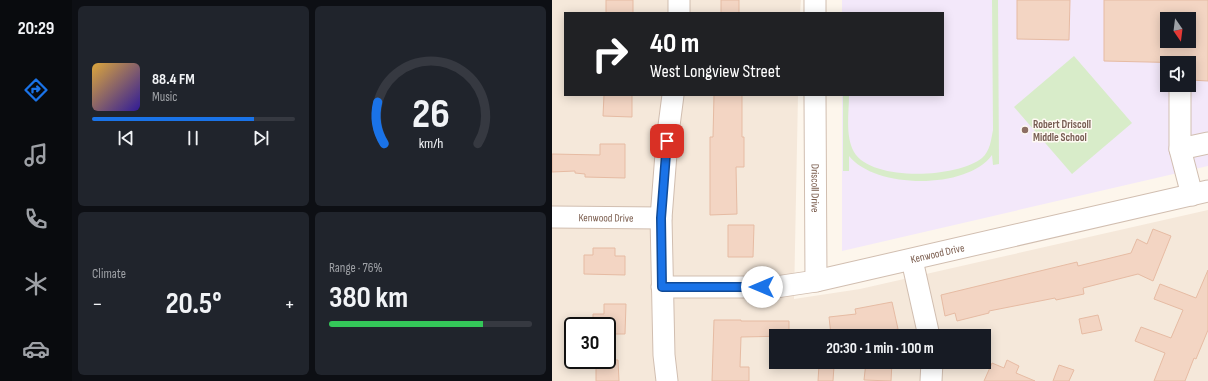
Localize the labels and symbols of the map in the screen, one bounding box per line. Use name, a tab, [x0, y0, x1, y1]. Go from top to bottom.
north arrow	[1160, 12, 1196, 48]
place label: Robert Driscoll Middle School	[1033, 118, 1091, 144]
pin	[650, 124, 684, 158]
marker: Robert Driscoll Middle School	[1020, 125, 1030, 135]
street label: Driscoll Drive	[808, 164, 822, 212]
street label: Kenwood Drive	[579, 211, 633, 225]
street label: Kenwood Drive	[909, 241, 966, 266]
position arrow	[741, 266, 783, 308]
speed limit sign: 30	[564, 317, 616, 369]

